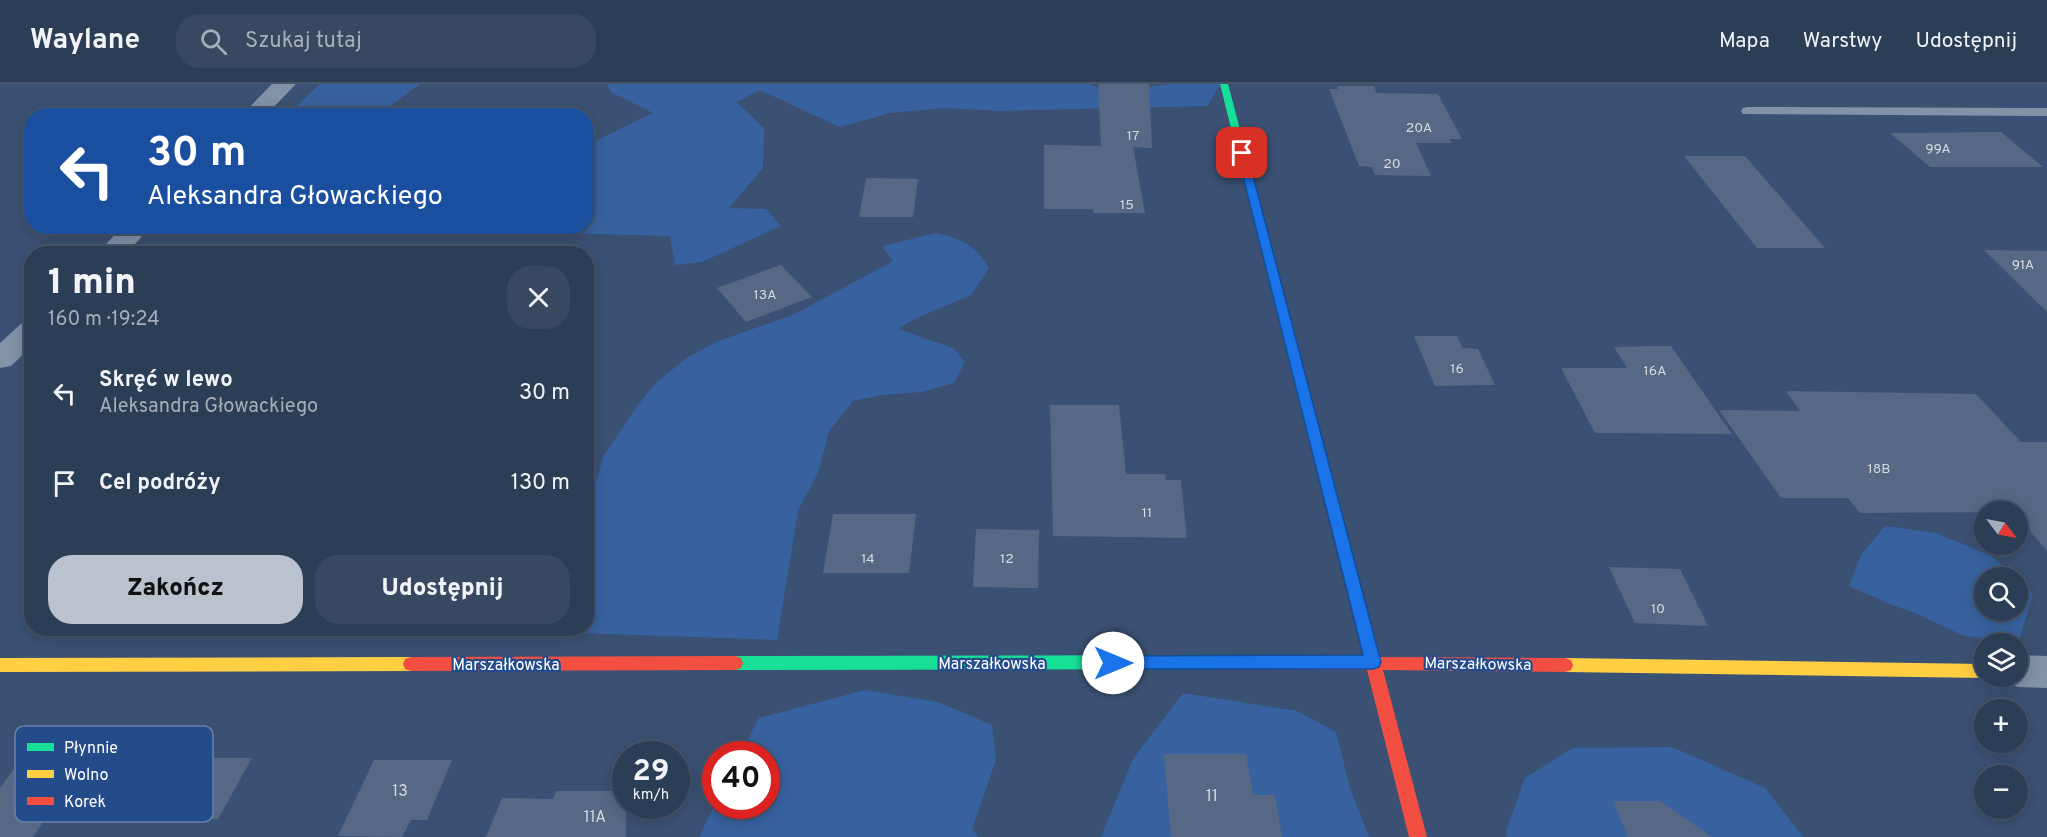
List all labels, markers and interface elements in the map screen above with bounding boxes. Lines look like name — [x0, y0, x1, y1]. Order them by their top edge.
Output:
search box — [176, 14, 596, 68]
text: Waylane — [30, 23, 140, 59]
icon: search — [197, 25, 230, 58]
text: Szukaj tutaj — [245, 28, 362, 55]
text: Mapa — [1719, 28, 1770, 55]
text: Warstwy — [1803, 28, 1882, 55]
text: Udostępnij — [1915, 28, 2017, 55]
house number: 20A — [1406, 120, 1432, 137]
pin — [1216, 127, 1267, 178]
text: 30 m — [147, 128, 246, 181]
house number: 17 — [1127, 128, 1139, 145]
icon: left — [48, 132, 126, 210]
icon: arrive — [1225, 136, 1258, 169]
house number: 99A — [1925, 141, 1951, 158]
house number: 20 — [1383, 156, 1401, 173]
text: Aleksandra Głowackiego — [147, 180, 443, 214]
house number: 15 — [1120, 197, 1134, 214]
house number: 91A — [2012, 257, 2034, 274]
text: 1 min — [48, 261, 136, 307]
button: close — [507, 266, 570, 329]
house number: 13A — [753, 287, 777, 304]
text: 160 m · 19:24 — [48, 307, 160, 333]
house number: 16 — [1450, 361, 1464, 378]
house number: 16A — [1644, 363, 1666, 380]
text: Skręć w lewo — [99, 367, 233, 394]
icon: left — [48, 377, 81, 410]
text: 30 m — [519, 380, 570, 407]
text: Aleksandra Głowackiego — [99, 394, 318, 420]
house number: 18B — [1868, 461, 1890, 478]
icon: arrive — [48, 467, 81, 500]
text: Cel podróży — [99, 470, 221, 497]
text: 130 m — [511, 470, 570, 497]
north arrow — [1974, 501, 2028, 555]
map controls — [1974, 501, 2028, 819]
house number: 11 — [1142, 505, 1152, 522]
house number: 14 — [861, 551, 875, 568]
house number: 12 — [1000, 551, 1014, 568]
button: Zakończ — [48, 555, 303, 624]
button: Udostępnij — [315, 555, 570, 624]
button: search — [1974, 567, 2028, 621]
house number: 10 — [1651, 601, 1665, 618]
position arrow — [1081, 631, 1145, 695]
button: layers — [1974, 633, 2028, 687]
street label: Marszałkowska — [1424, 654, 1532, 676]
street label: Marszałkowska — [938, 655, 1046, 675]
street label: Marszałkowska — [452, 656, 560, 676]
button: + — [1974, 699, 2028, 753]
legend — [15, 726, 213, 822]
text: Płynnie — [64, 739, 118, 759]
speed limit sign: 40 — [702, 741, 780, 819]
text: 29 — [633, 754, 669, 791]
button: − — [1974, 765, 2028, 819]
text: Wolno — [64, 766, 108, 786]
house number: 13 — [392, 782, 408, 802]
text: km/h — [633, 786, 669, 805]
house number: 11 — [1206, 787, 1218, 807]
text: Korek — [64, 793, 106, 813]
house number: 11A — [584, 808, 606, 828]

